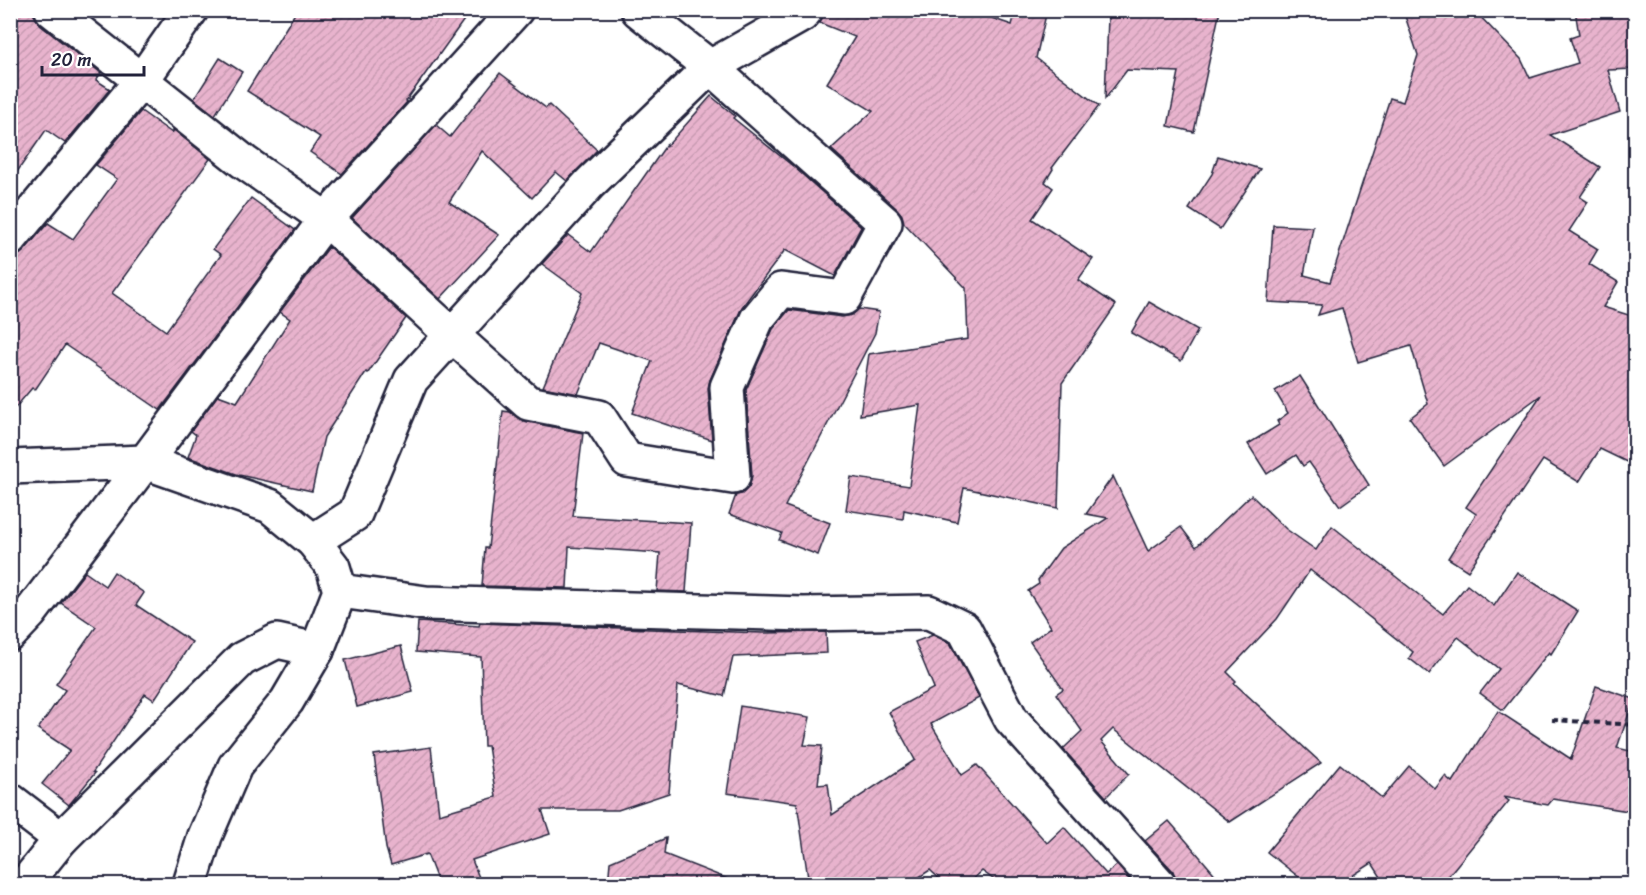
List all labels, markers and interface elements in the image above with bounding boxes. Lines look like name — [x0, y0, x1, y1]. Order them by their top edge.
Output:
scale bar — [42, 39, 144, 77]
text: 20 m — [51, 44, 91, 76]

